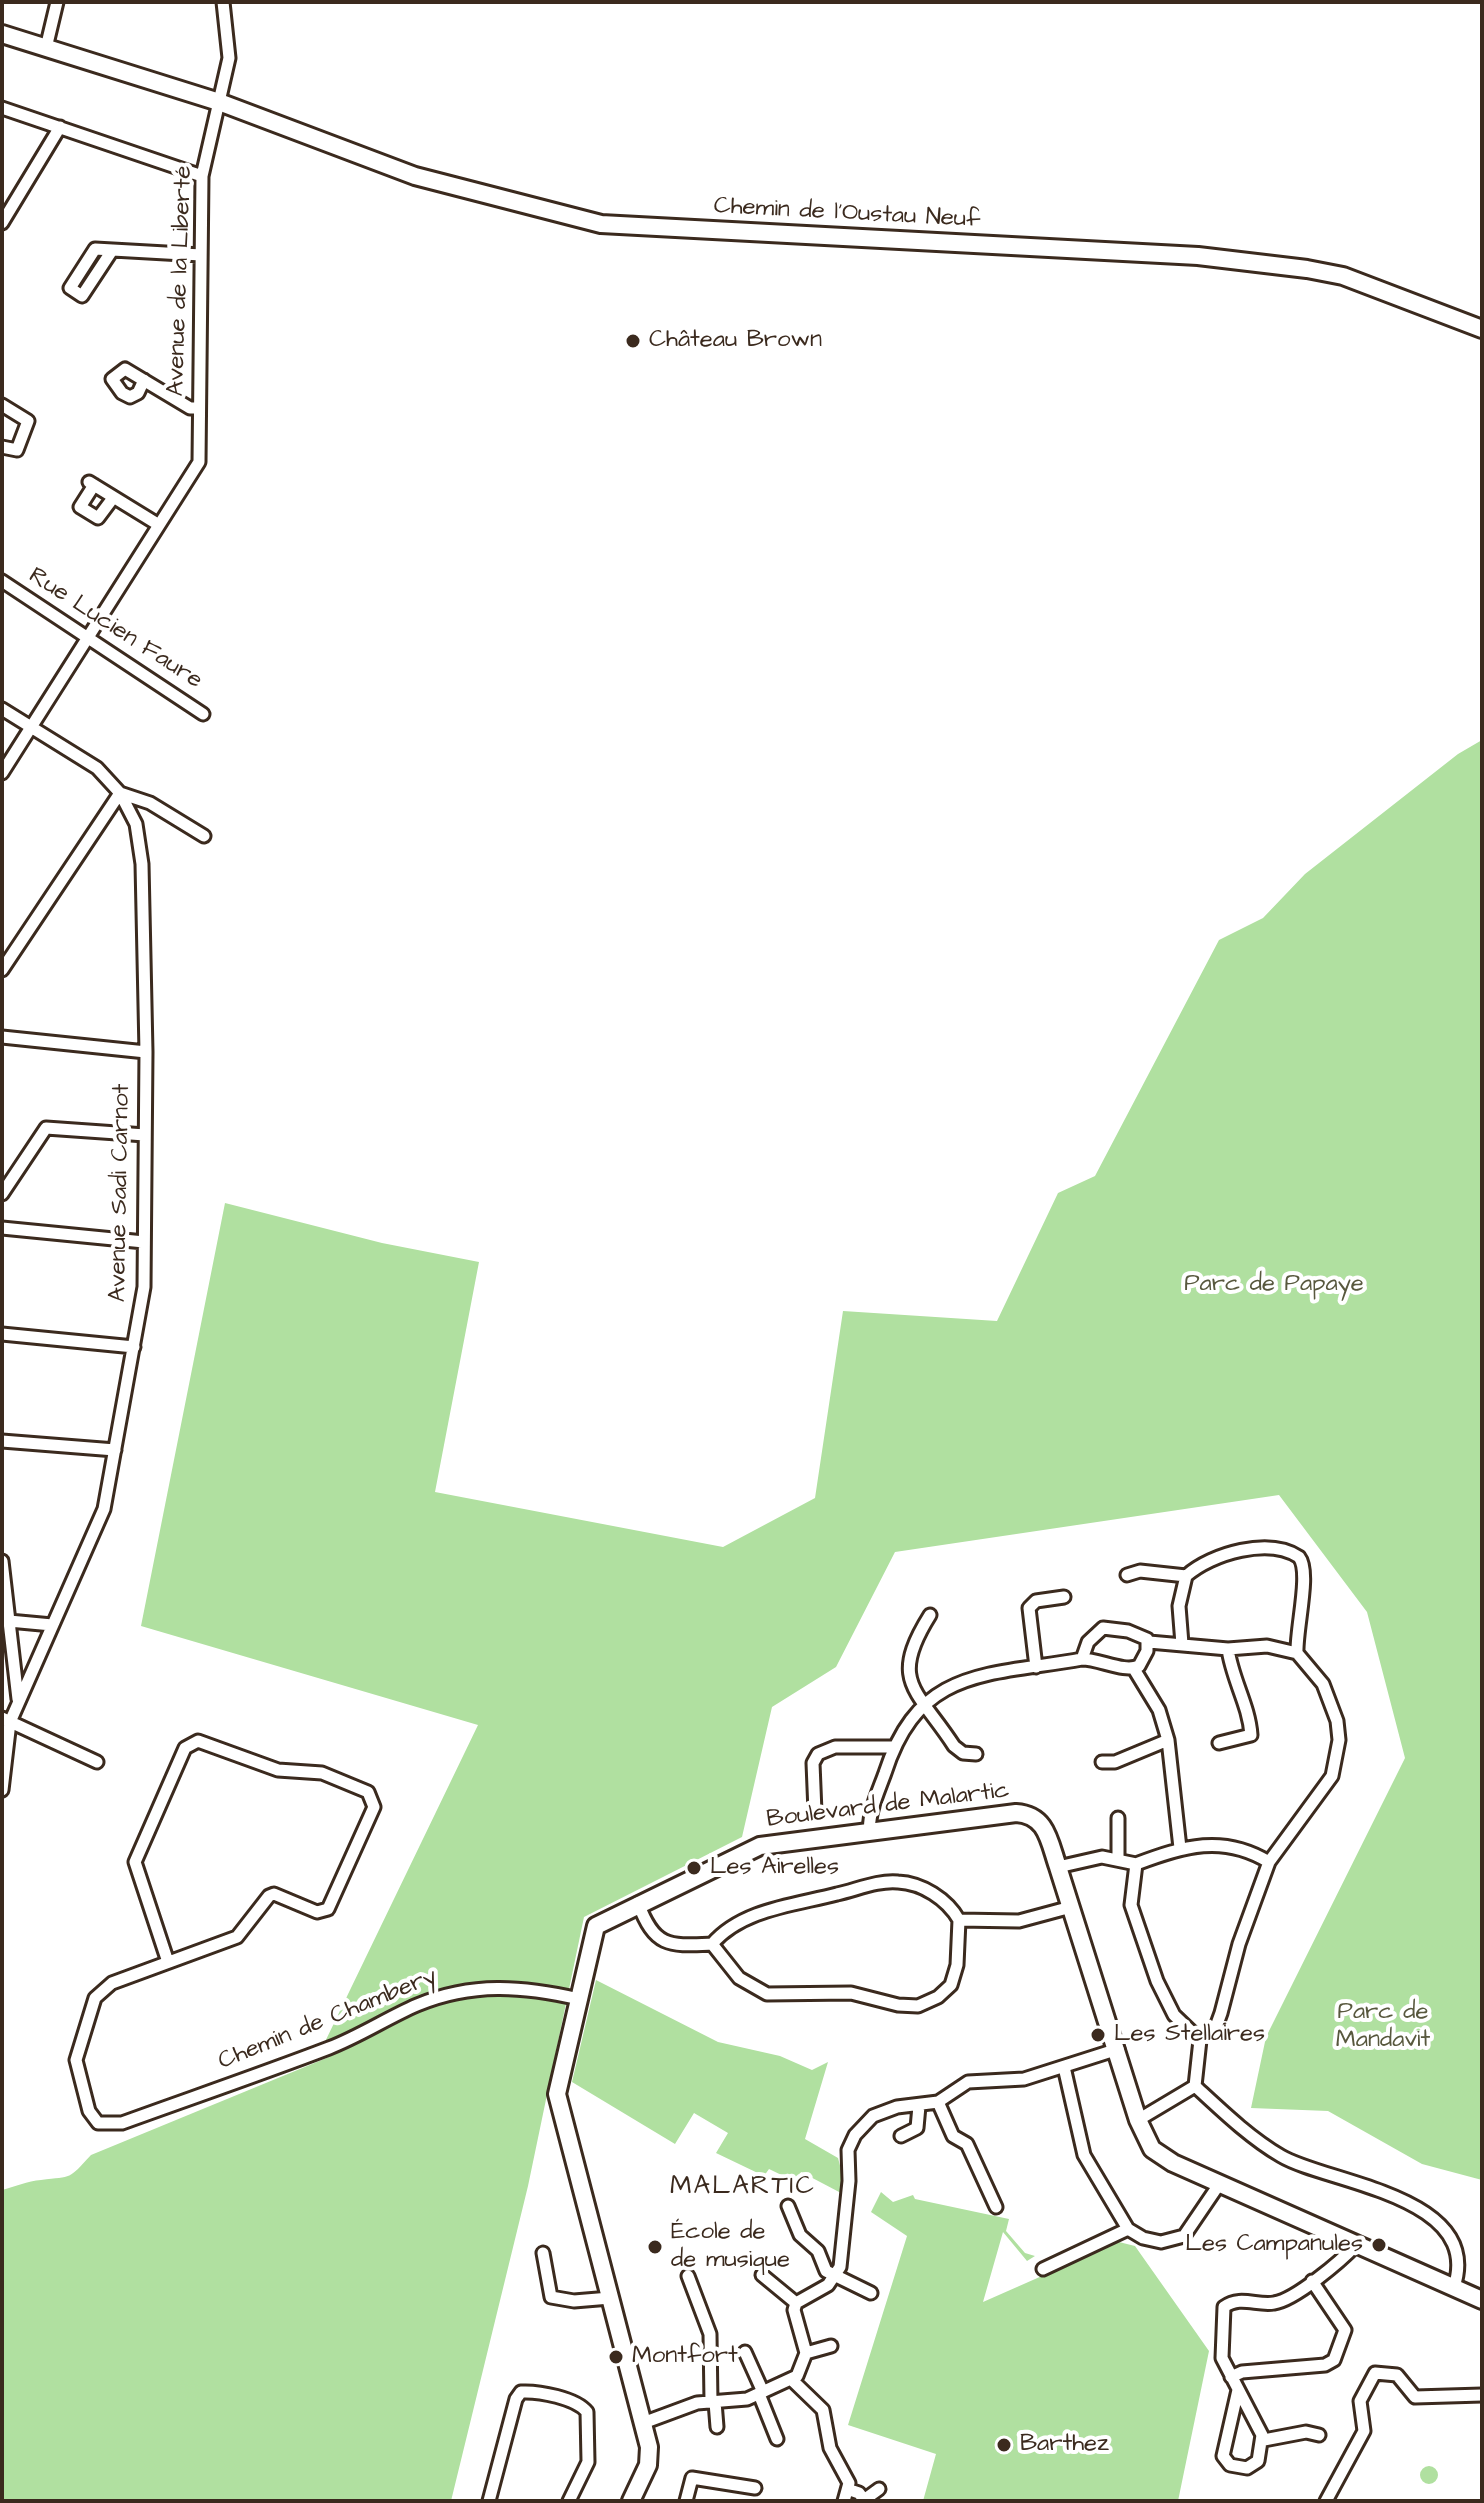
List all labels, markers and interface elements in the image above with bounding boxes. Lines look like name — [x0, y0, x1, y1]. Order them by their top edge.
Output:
street label: Avenue de la Liberté — [163, 165, 199, 397]
street label: Chemin de l'Oustau Neuf — [713, 193, 981, 235]
place label: Château Brown — [649, 327, 822, 355]
marker: Château Brown — [624, 332, 642, 350]
street label: Rue Lucien Faure — [23, 562, 207, 696]
street label: Avenue Sadi Carnot — [105, 1084, 137, 1302]
park label: Parc de Papaye — [1184, 1271, 1364, 1299]
street label: Boulevard de Malartic — [765, 1777, 1011, 1835]
place label: Les Airelles — [710, 1854, 839, 1882]
marker: Les Airelles — [685, 1859, 703, 1877]
street label: Chemin de Chambery — [214, 1963, 442, 2077]
park label: Parc de Mandavit — [1336, 1999, 1430, 2055]
place label: Les Stellaires — [1114, 2021, 1265, 2049]
marker: Les Stellaires — [1089, 2026, 1107, 2044]
district label: MALARTIC — [670, 2172, 816, 2204]
place label: École de de musique — [671, 2219, 790, 2275]
place label: Les Campanules — [1185, 2231, 1363, 2259]
marker: Les Campanules — [1370, 2236, 1388, 2254]
marker: École de de musique — [646, 2238, 664, 2256]
place label: Montfort — [632, 2343, 738, 2371]
marker: Montfort — [607, 2348, 625, 2366]
place label: Barthez — [1020, 2431, 1109, 2459]
marker: Barthez — [995, 2436, 1013, 2454]

